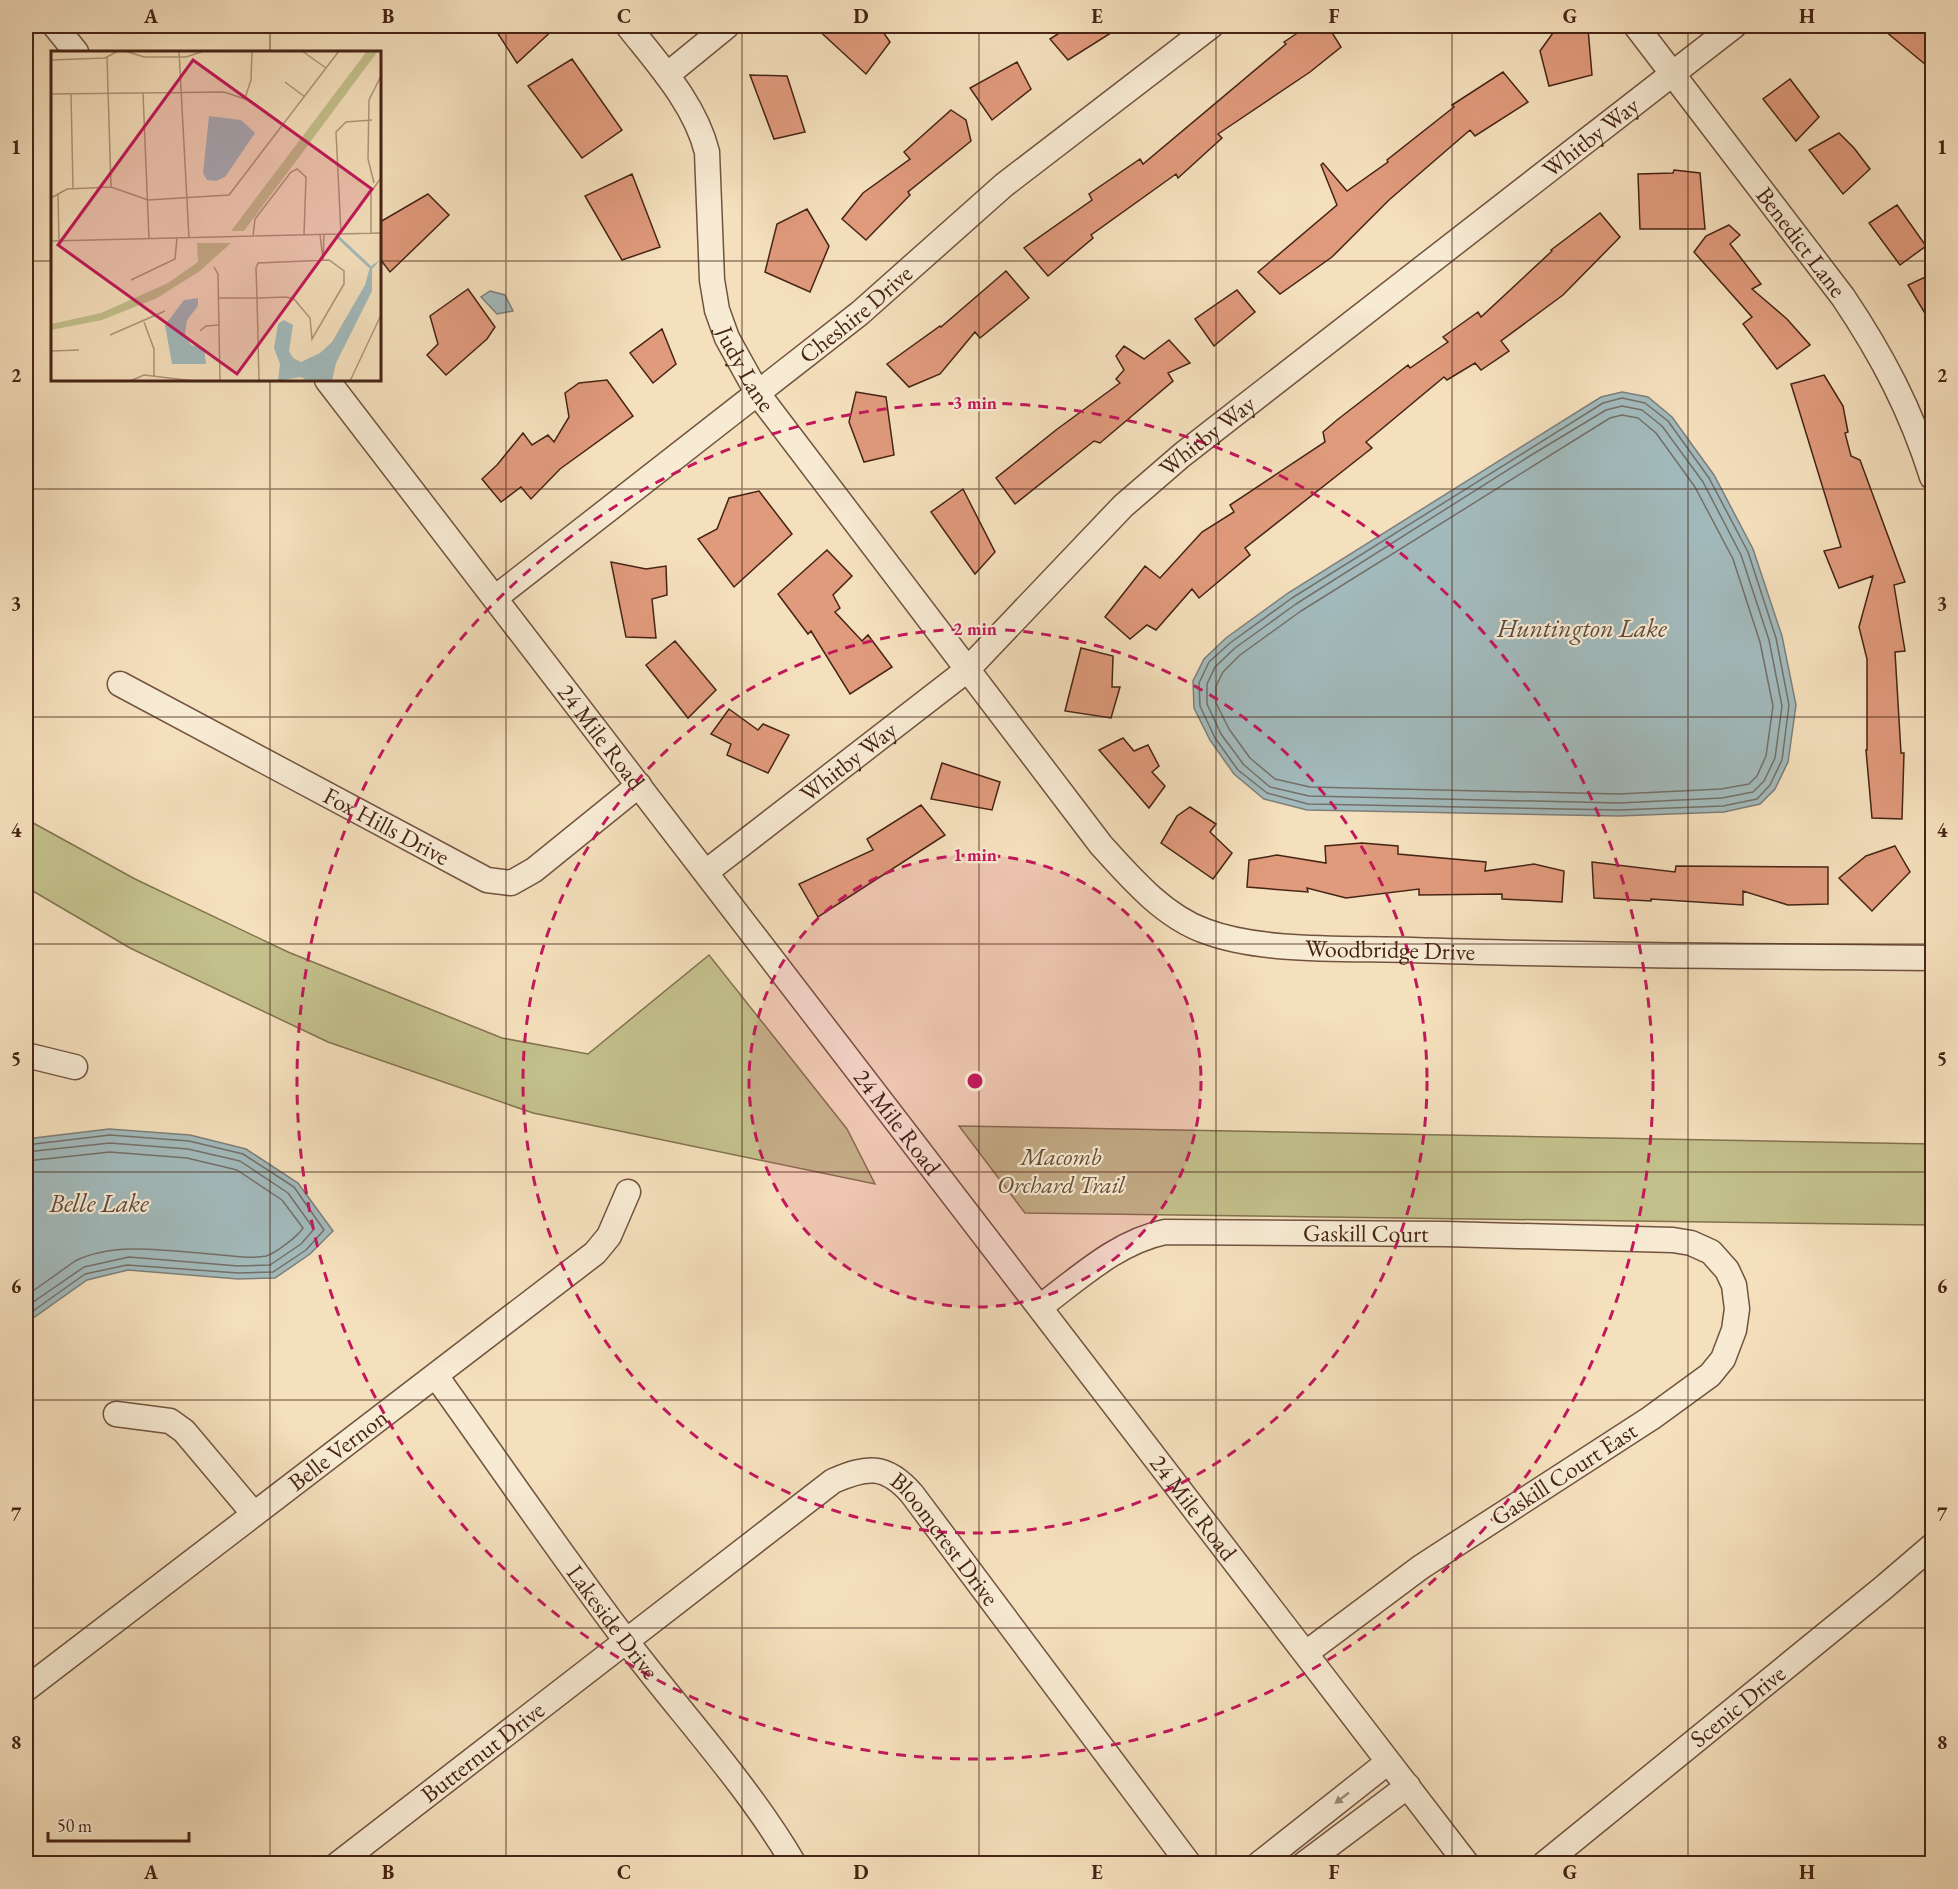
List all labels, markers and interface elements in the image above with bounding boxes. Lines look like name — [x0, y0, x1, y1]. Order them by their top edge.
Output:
text: A — [143, 3, 159, 29]
text: B — [382, 3, 394, 29]
text: C — [617, 3, 631, 29]
text: D — [853, 3, 869, 29]
text: E — [1091, 3, 1103, 29]
text: F — [1329, 3, 1340, 29]
text: G — [1563, 3, 1577, 29]
text: H — [1799, 3, 1815, 29]
inset map — [51, 51, 381, 381]
street label: Whitby Way — [1536, 89, 1645, 184]
text: 1 — [11, 134, 21, 160]
text: 1 — [1937, 134, 1947, 160]
street label: Benedict Lane — [1749, 180, 1854, 303]
street label: Cheshire Drive — [792, 258, 919, 370]
street label: Judy Lane — [708, 320, 782, 418]
text: 2 — [11, 362, 22, 388]
text: 2 — [1937, 362, 1948, 388]
street label: Whitby Way — [1152, 388, 1262, 483]
text: 3 min — [953, 391, 997, 414]
text: 3 — [11, 590, 21, 616]
text: 3 — [1937, 590, 1947, 616]
water label: Huntington Lake — [1496, 611, 1668, 645]
text: 2 min — [953, 617, 997, 640]
street label: 24 Mile Road — [551, 677, 653, 796]
street label: Whitby Way — [793, 714, 903, 809]
street label: Fox Hills Drive — [318, 780, 455, 872]
text: 4 — [11, 817, 22, 843]
text: 4 — [1937, 817, 1948, 843]
text: 1 min — [953, 843, 997, 866]
street label: Woodbridge Drive — [1305, 932, 1475, 967]
text: 5 — [11, 1045, 21, 1071]
text: 5 — [1937, 1045, 1947, 1071]
street label: 24 Mile Road — [847, 1063, 949, 1182]
centre of rings — [965, 1071, 985, 1091]
park label: Macomb Orchard Trail — [997, 1141, 1126, 1200]
water label: Belle Lake — [48, 1186, 150, 1220]
street label: Gaskill Court — [1303, 1217, 1429, 1249]
text: 6 — [11, 1273, 22, 1299]
text: 6 — [1937, 1273, 1948, 1299]
street label: Belle Vernon — [282, 1401, 394, 1498]
street label: Gaskill Court East — [1485, 1415, 1643, 1532]
street label: 24 Mile Road — [1143, 1448, 1245, 1567]
street label: Bloomcrest Drive — [884, 1465, 1006, 1612]
text: 7 — [11, 1501, 22, 1527]
text: 7 — [1937, 1501, 1948, 1527]
street label: Lakeside Drive — [560, 1558, 666, 1685]
street label: Scenic Drive — [1683, 1658, 1792, 1754]
street label: Butternut Drive — [414, 1694, 551, 1809]
text: 8 — [11, 1729, 21, 1755]
text: 8 — [1937, 1729, 1947, 1755]
one-way arrow — [1335, 1791, 1350, 1803]
scale bar — [48, 1805, 189, 1843]
text: 50 m — [57, 1814, 92, 1837]
text: A — [143, 1859, 159, 1885]
text: B — [382, 1859, 394, 1885]
text: C — [617, 1859, 631, 1885]
text: D — [853, 1859, 869, 1885]
text: E — [1091, 1859, 1103, 1885]
text: F — [1329, 1859, 1340, 1885]
text: G — [1563, 1859, 1577, 1885]
text: H — [1799, 1859, 1815, 1885]

